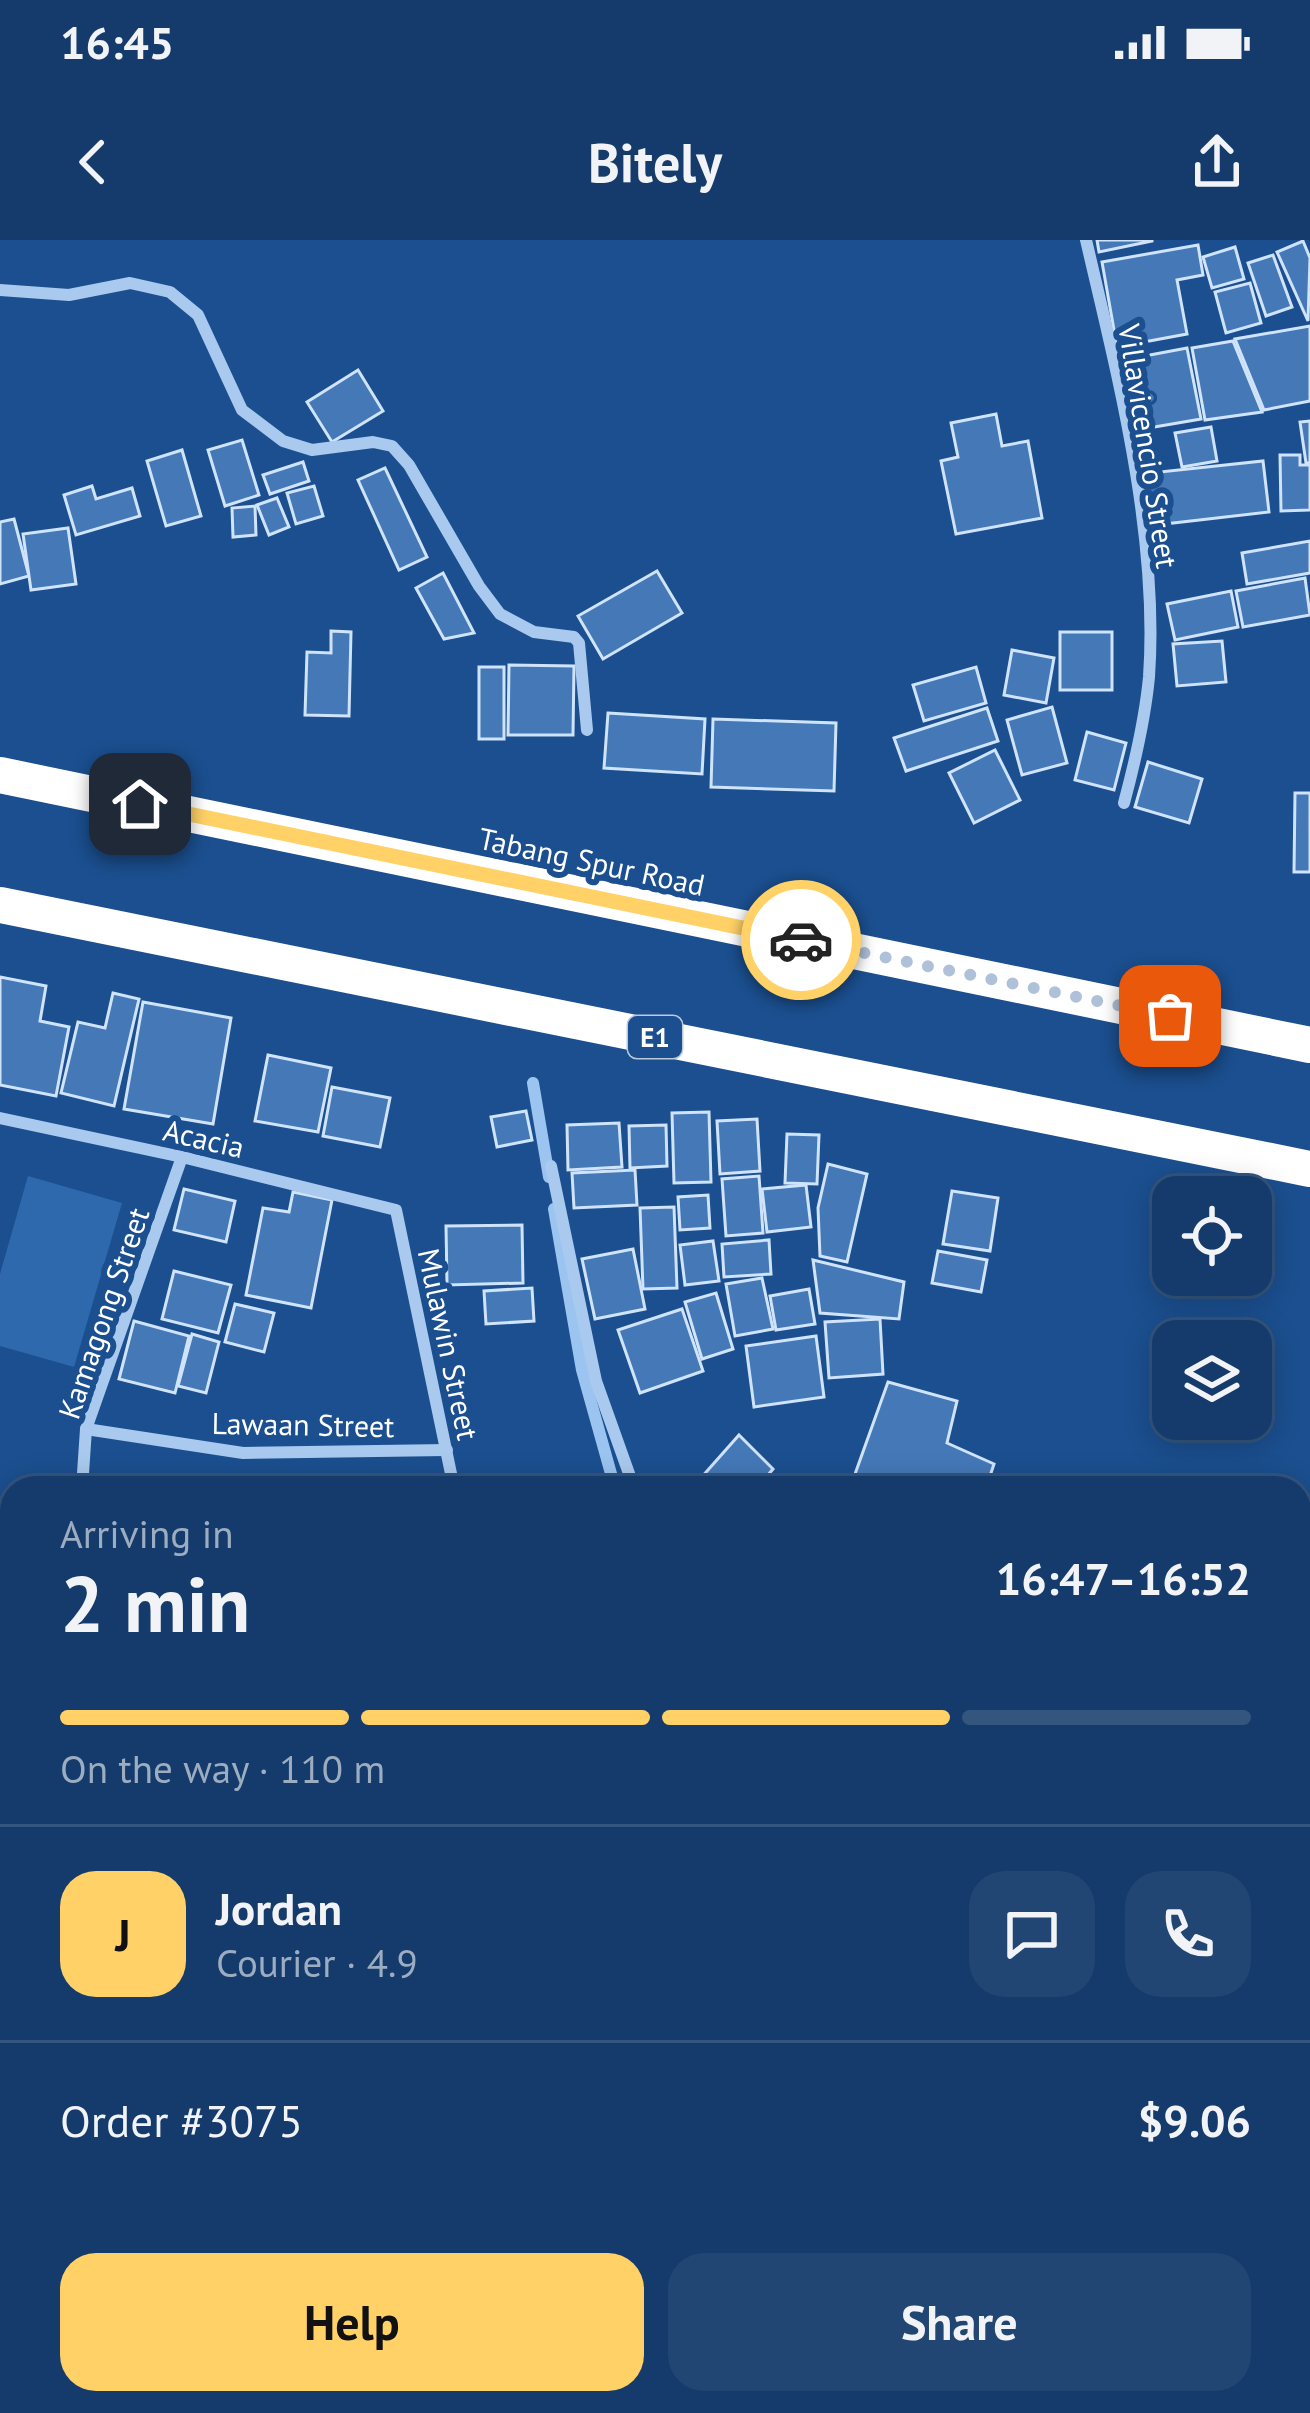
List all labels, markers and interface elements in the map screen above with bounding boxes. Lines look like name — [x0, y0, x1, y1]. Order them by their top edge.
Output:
text: 16:45 — [60, 13, 174, 71]
text: Bitely — [588, 127, 722, 197]
icon: back — [60, 129, 126, 195]
icon: share — [1184, 129, 1250, 195]
street label: Villavicencio Street — [1110, 320, 1188, 571]
pin — [89, 753, 191, 855]
icon: home — [107, 771, 173, 837]
street label: Tabang Spur Road — [475, 818, 709, 904]
courier — [741, 880, 861, 1000]
icon: car — [768, 907, 834, 973]
pin — [1119, 965, 1221, 1067]
icon: bag — [1137, 983, 1203, 1049]
road number: E1 — [628, 1016, 682, 1058]
street label: Acacia — [160, 1110, 248, 1166]
map controls — [1152, 1176, 1272, 1440]
button: locate — [1152, 1176, 1272, 1296]
street label: Kamagong Street — [49, 1202, 157, 1424]
street label: Mulawin Street — [410, 1245, 488, 1443]
button: layers — [1152, 1320, 1272, 1440]
street label: Lawaan Street — [211, 1403, 395, 1445]
text: Arriving in — [60, 1508, 234, 1559]
text: 16:47–16:52 — [996, 1549, 1251, 1607]
text: 2 min — [60, 1553, 250, 1654]
text: On the way · 110 m — [60, 1743, 385, 1794]
button: chat — [969, 1871, 1095, 1997]
button: phone — [1125, 1871, 1251, 1997]
text: Jordan — [216, 1879, 342, 1937]
text: J — [115, 1905, 131, 1963]
text: Courier · 4.9 — [216, 1937, 418, 1988]
text: Order #3075 — [60, 2091, 303, 2149]
text: $9.06 — [1138, 2091, 1251, 2149]
button: Help — [60, 2253, 644, 2391]
button: Share — [668, 2253, 1251, 2391]

